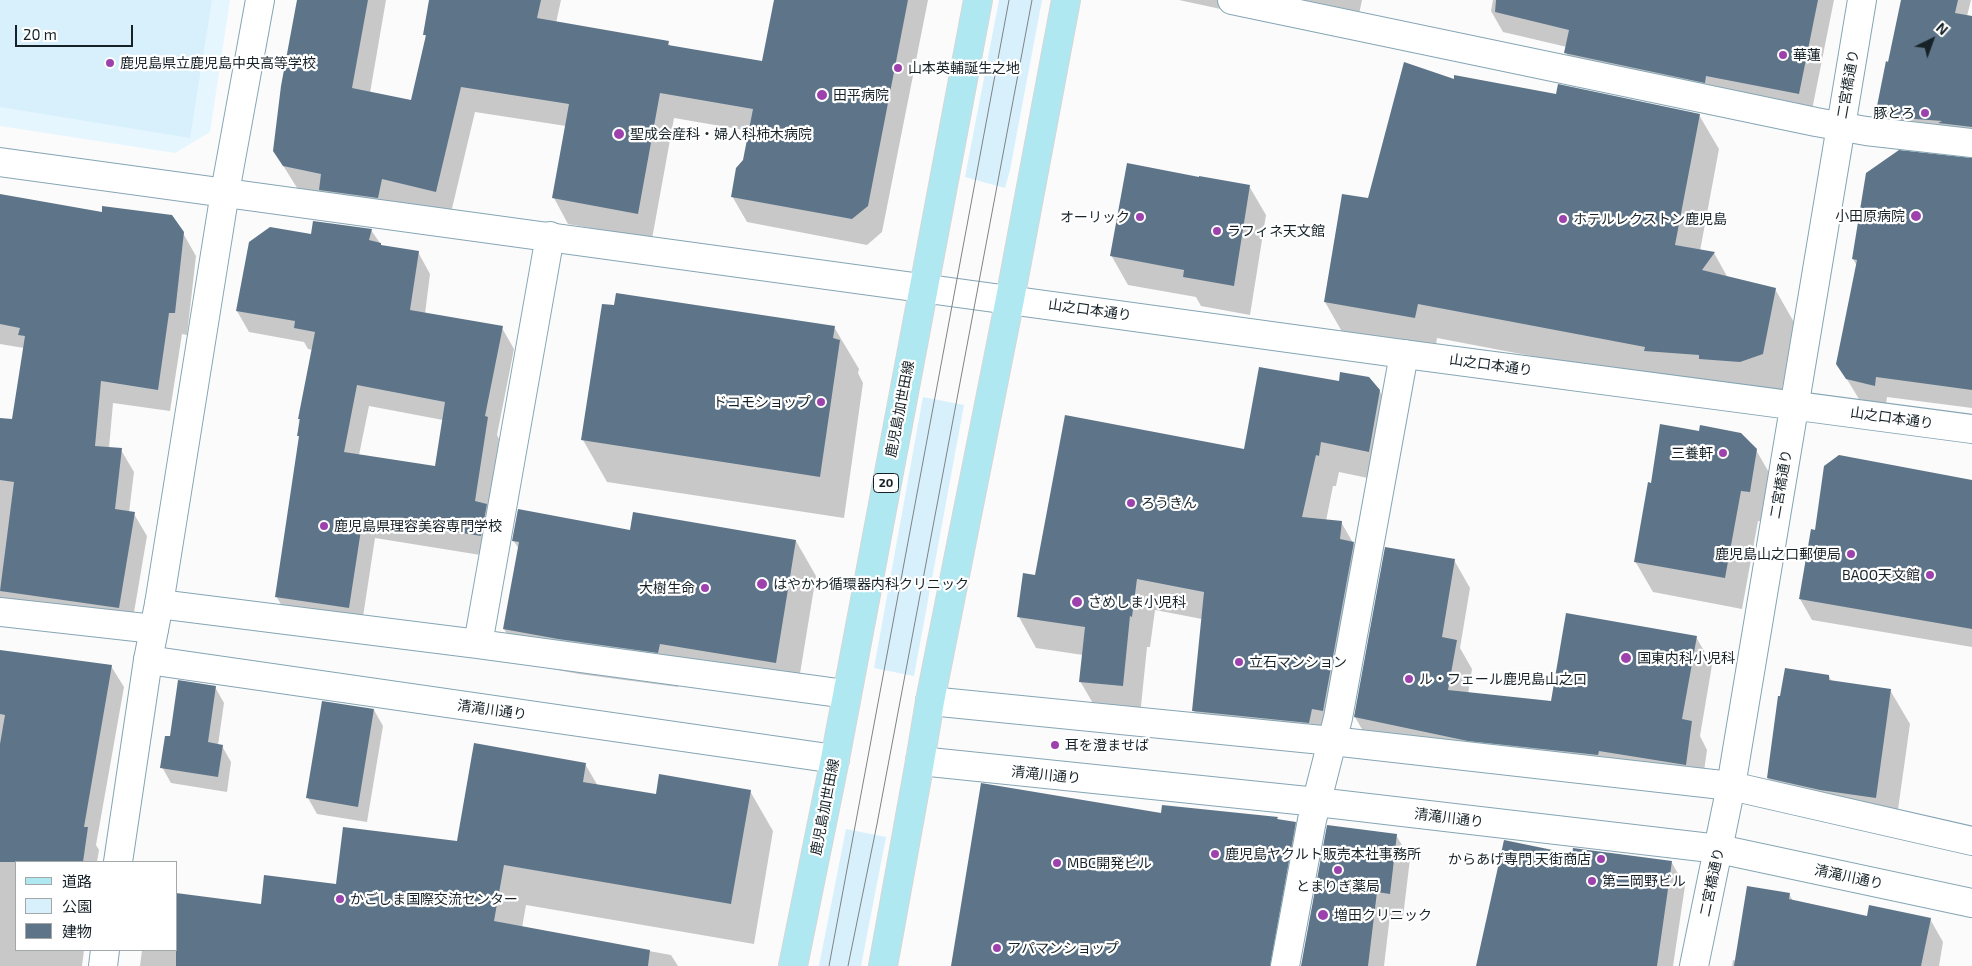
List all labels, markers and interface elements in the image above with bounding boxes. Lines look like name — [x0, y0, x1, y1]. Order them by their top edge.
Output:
scale bar — [18, 15, 135, 47]
north arrow — [1907, 15, 1957, 65]
text: N — [1933, 19, 1952, 38]
text: 20 m — [23, 25, 57, 43]
place label: 華蓮 — [1793, 47, 1821, 63]
street label: 二宮橋通り — [1834, 48, 1862, 120]
marker: 華蓮 — [1777, 49, 1789, 61]
place label: 鹿児島県立鹿児島中央高等学校 — [120, 55, 316, 71]
marker: 鹿児島県立鹿児島中央高等学校 — [104, 57, 116, 69]
place label: 山本英輔誕生之地 — [908, 60, 1020, 76]
marker: 山本英輔誕生之地 — [892, 62, 904, 74]
place label: 田平病院 — [833, 87, 889, 103]
marker: 田平病院 — [815, 88, 829, 102]
place label: 豚とろ — [1873, 105, 1915, 121]
marker: 豚とろ — [1919, 107, 1931, 119]
place label: 聖成会産科・婦人科柿木病院 — [630, 126, 812, 142]
marker: 聖成会産科・婦人科柿木病院 — [612, 127, 626, 141]
place label: 小田原病院 — [1835, 208, 1905, 224]
place label: オーリック — [1060, 209, 1130, 225]
marker: 小田原病院 — [1909, 209, 1923, 223]
marker: オーリック — [1134, 211, 1146, 223]
place label: ホテルレクストン鹿児島 — [1573, 211, 1727, 227]
marker: ホテルレクストン鹿児島 — [1557, 213, 1569, 225]
place label: ラフィネ天文館 — [1227, 223, 1325, 239]
marker: ラフィネ天文館 — [1211, 225, 1223, 237]
street label: 山之口本通り — [1047, 296, 1133, 324]
street label: 山之口本通り — [1448, 351, 1534, 379]
street label: 鹿児島加世田線 — [882, 359, 918, 459]
place label: ドコモショップ — [713, 394, 811, 410]
marker: ドコモショップ — [815, 396, 827, 408]
street label: 山之口本通り — [1849, 404, 1935, 432]
place label: 三養軒 — [1671, 445, 1713, 461]
marker: 三養軒 — [1717, 447, 1729, 459]
street label: 二宮橋通り — [1767, 448, 1795, 520]
road number: 20 — [874, 473, 898, 492]
place label: ろうきん — [1141, 495, 1197, 511]
marker: ろうきん — [1125, 497, 1137, 509]
place label: 鹿児島県理容美容専門学校 — [334, 518, 502, 534]
marker: 鹿児島県理容美容専門学校 — [318, 520, 330, 532]
place label: 鹿児島山之口郵便局 — [1715, 546, 1841, 562]
marker: 鹿児島山之口郵便局 — [1845, 548, 1857, 560]
place label: BAOO天文館 — [1842, 567, 1920, 583]
marker: BAOO天文館 — [1924, 569, 1936, 581]
place label: はやかわ循環器内科クリニック — [773, 576, 969, 592]
marker: はやかわ循環器内科クリニック — [755, 577, 769, 591]
place label: 大樹生命 — [639, 580, 695, 596]
marker: 大樹生命 — [699, 582, 711, 594]
place label: さめしま小児科 — [1088, 594, 1186, 610]
marker: さめしま小児科 — [1070, 595, 1084, 609]
place label: 国東内科小児科 — [1637, 650, 1735, 666]
marker: 国東内科小児科 — [1619, 651, 1633, 665]
place label: 立石マンション — [1249, 654, 1347, 670]
marker: 立石マンション — [1233, 656, 1245, 668]
place label: ル・フェール鹿児島山之口 — [1419, 671, 1587, 687]
marker: ル・フェール鹿児島山之口 — [1403, 673, 1415, 685]
street label: 清滝川通り — [456, 697, 528, 723]
place label: 耳を澄ませば — [1065, 737, 1149, 753]
marker: 耳を澄ませば — [1049, 739, 1061, 751]
street label: 鹿児島加世田線 — [807, 757, 843, 857]
street label: 清滝川通り — [1010, 763, 1082, 787]
street label: 清滝川通り — [1413, 805, 1485, 831]
place label: 鹿児島ヤクルト販売本社事務所 — [1225, 846, 1421, 862]
street label: 二宮橋通り — [1697, 846, 1727, 918]
marker: 鹿児島ヤクルト販売本社事務所 — [1209, 848, 1221, 860]
place label: からあげ専門 天街商店 — [1448, 851, 1591, 867]
marker: からあげ専門 天街商店 — [1595, 853, 1607, 865]
place label: MBC開発ビル — [1067, 855, 1152, 871]
marker: MBC開発ビル — [1051, 857, 1063, 869]
legend — [15, 861, 178, 951]
street label: 清滝川通り — [1813, 862, 1885, 892]
marker: とまりぎ薬局 — [1332, 864, 1344, 876]
text: 道路 — [62, 872, 92, 890]
place label: 第二岡野ビル — [1602, 873, 1686, 889]
marker: 第二岡野ビル — [1586, 875, 1598, 887]
place label: とまりぎ薬局 — [1296, 878, 1380, 894]
place label: かごしま国際交流センター — [350, 891, 518, 907]
marker: かごしま国際交流センター — [334, 893, 346, 905]
text: 公園 — [62, 897, 92, 915]
place label: 増田クリニック — [1334, 907, 1432, 923]
marker: 増田クリニック — [1316, 908, 1330, 922]
text: 建物 — [62, 922, 92, 940]
place label: アパマンショップ — [1007, 940, 1119, 956]
marker: アパマンショップ — [991, 942, 1003, 954]

